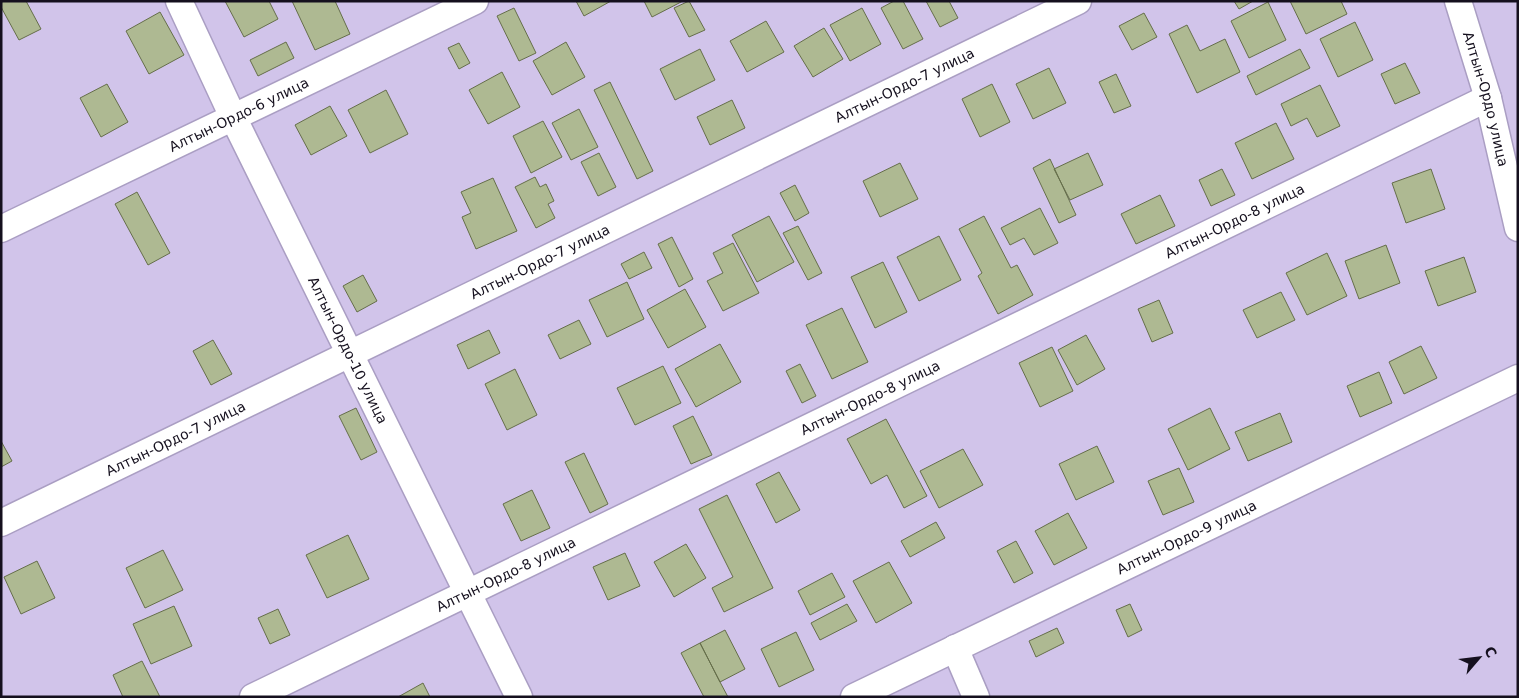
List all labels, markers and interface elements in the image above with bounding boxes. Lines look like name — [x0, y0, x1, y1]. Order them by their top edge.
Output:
street label: Алтын-Ордо улица — [1460, 30, 1512, 168]
street label: Алтын-Ордо-7 улица — [832, 45, 977, 126]
street label: Алтын-Ордо-6 улица — [166, 74, 311, 155]
street label: Алтын-Ордо-8 улица — [1162, 180, 1307, 261]
street label: Алтын-Ордо-7 улица — [468, 221, 612, 302]
street label: Алтын-Ордо-10 улица — [305, 274, 391, 426]
street label: Алтын-Ордо-8 улица — [798, 357, 943, 438]
street label: Алтын-Ордо-7 улица — [103, 398, 248, 479]
street label: Алтын-Ордо-9 улица — [1114, 497, 1259, 578]
street label: Алтын-Ордо-8 улица — [433, 534, 578, 615]
north arrow — [1454, 633, 1504, 683]
text: С — [1481, 644, 1500, 660]

